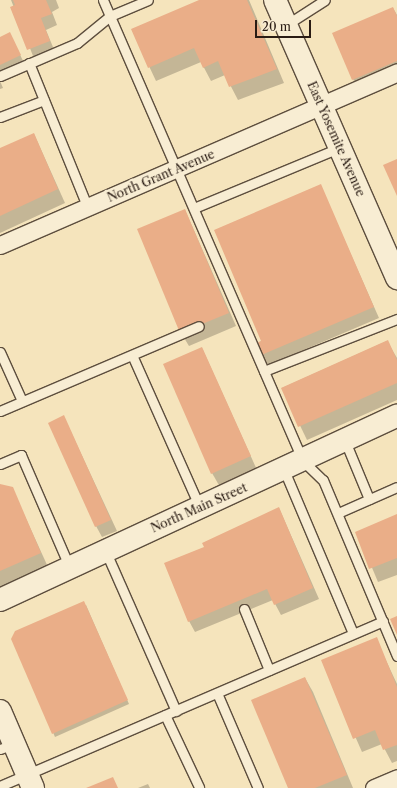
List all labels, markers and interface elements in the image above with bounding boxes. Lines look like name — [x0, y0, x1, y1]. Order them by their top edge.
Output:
scale bar — [257, 12, 313, 38]
text: 20 m — [262, 19, 291, 34]
street label: East Yosemite Avenue — [304, 79, 368, 199]
street label: North Grant Avenue — [105, 147, 217, 205]
street label: North Main Street — [149, 480, 249, 536]

